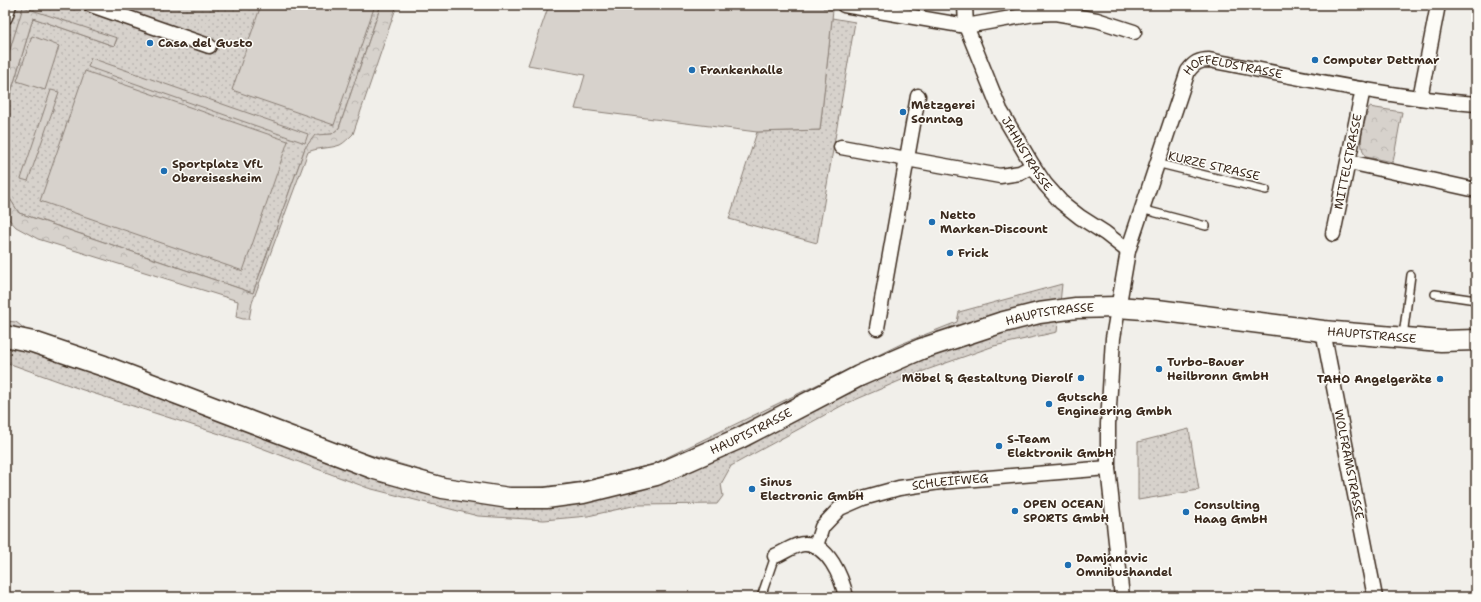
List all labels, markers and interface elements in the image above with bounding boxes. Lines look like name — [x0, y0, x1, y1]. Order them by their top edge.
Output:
place label: Casa del Gusto — [158, 35, 253, 51]
marker: Casa del Gusto — [145, 38, 155, 48]
street label: HOFFELDSTRASSE — [1180, 52, 1284, 82]
place label: Computer Dettmar — [1323, 52, 1440, 68]
marker: Computer Dettmar — [1310, 55, 1320, 65]
place label: Frankenhalle — [700, 62, 783, 78]
marker: Frankenhalle — [687, 65, 697, 75]
place label: Metzgerei Sonntag — [911, 97, 976, 127]
marker: Metzgerei Sonntag — [898, 107, 908, 117]
street label: MITTELSTRASSE — [1330, 112, 1366, 211]
street label: JAHNSTRASSE — [998, 114, 1056, 195]
street label: KURZE STRASSE — [1167, 148, 1261, 184]
place label: Sportplatz VfL Obereisesheim — [172, 156, 263, 186]
marker: Sportplatz VfL Obereisesheim — [159, 166, 169, 176]
place label: Netto Marken-Discount — [940, 207, 1048, 237]
marker: Netto Marken-Discount — [927, 217, 937, 227]
place label: Frick — [958, 245, 989, 261]
marker: Frick — [945, 248, 955, 258]
street label: HAUPTSTRASSE — [1004, 300, 1094, 329]
street label: HAUPTSTRASSE — [1326, 323, 1417, 347]
place label: Turbo-Bauer Heilbronn GmbH — [1167, 354, 1269, 384]
marker: Turbo-Bauer Heilbronn GmbH — [1154, 364, 1164, 374]
place label: Möbel & Gestaltung Dierolf — [902, 370, 1073, 386]
place label: TAHO Angelgeräte — [1317, 371, 1432, 387]
marker: Möbel & Gestaltung Dierolf — [1076, 373, 1086, 383]
marker: TAHO Angelgeräte — [1435, 374, 1445, 384]
place label: Gutsche Engineering Gmbh — [1057, 389, 1172, 419]
marker: Gutsche Engineering Gmbh — [1044, 399, 1054, 409]
street label: HAUPTSTRASSE — [708, 404, 795, 458]
street label: WOLFRAMSTRASSE — [1331, 408, 1368, 521]
place label: S-Team Elektronik GmbH — [1007, 431, 1114, 461]
marker: S-Team Elektronik GmbH — [994, 441, 1004, 451]
street label: SCHLEIFWEG — [911, 470, 989, 494]
place label: Sinus Electronic GmbH — [760, 474, 864, 504]
marker: Sinus Electronic GmbH — [747, 484, 757, 494]
place label: OPEN OCEAN SPORTS GmbH — [1023, 496, 1110, 526]
place label: Consulting Haag GmbH — [1194, 497, 1268, 527]
marker: OPEN OCEAN SPORTS GmbH — [1010, 506, 1020, 516]
marker: Consulting Haag GmbH — [1181, 507, 1191, 517]
place label: Damjanovic Omnibushandel — [1076, 550, 1172, 580]
marker: Damjanovic Omnibushandel — [1063, 560, 1073, 570]

